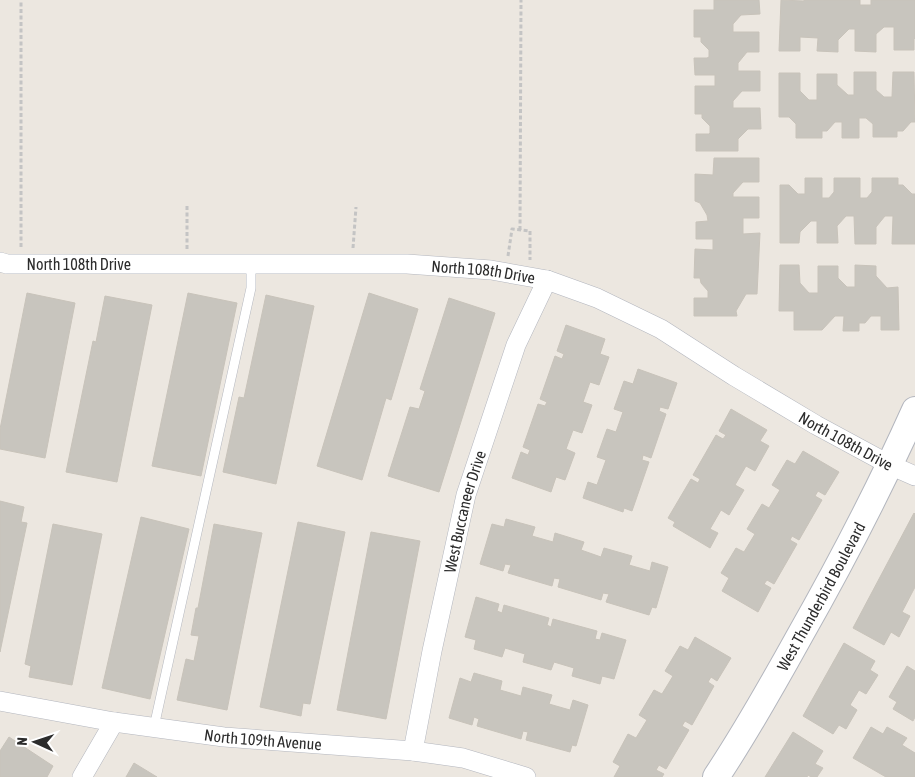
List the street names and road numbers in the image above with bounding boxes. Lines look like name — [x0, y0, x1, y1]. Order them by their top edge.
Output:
street label: North 108th Drive — [27, 255, 131, 273]
street label: North 108th Drive — [431, 257, 537, 287]
street label: North 108th Drive — [796, 408, 896, 474]
street label: West Buccaneer Drive — [440, 448, 489, 574]
street label: West Thunderbird Boulevard — [773, 519, 869, 674]
street label: North 109th Avenue — [203, 725, 322, 753]

